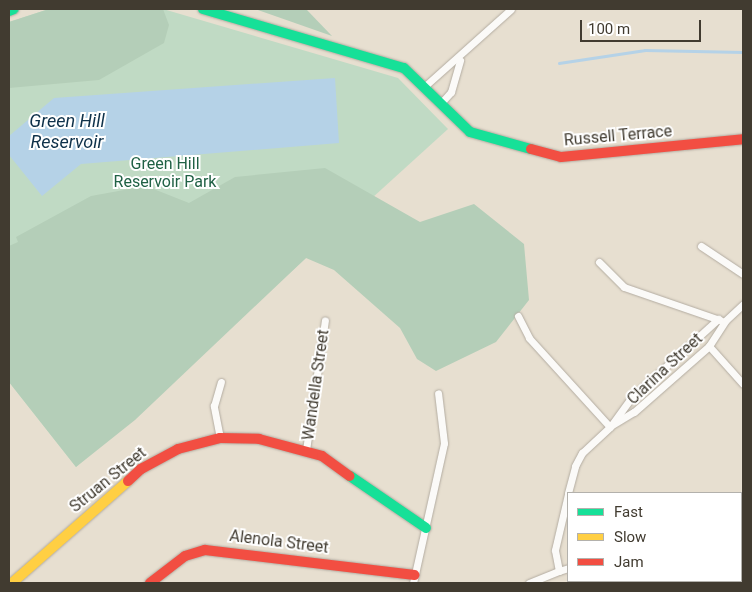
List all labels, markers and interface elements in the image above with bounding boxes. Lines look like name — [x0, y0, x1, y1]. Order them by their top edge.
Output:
scale bar — [582, 10, 703, 42]
text: 100 m — [588, 20, 630, 38]
water label: Green Hill Reservoir — [29, 111, 105, 154]
street label: Russell Terrace — [563, 122, 673, 150]
park label: Green Hill Reservoir Park — [114, 154, 216, 192]
street label: Wandella Street — [299, 328, 333, 442]
street label: Clarina Street — [623, 329, 707, 409]
street label: Struan Street — [66, 443, 150, 517]
legend — [567, 492, 742, 582]
text: Fast — [614, 503, 643, 521]
street label: Alenola Street — [228, 526, 330, 558]
text: Slow — [614, 528, 646, 546]
text: Jam — [614, 553, 644, 571]

